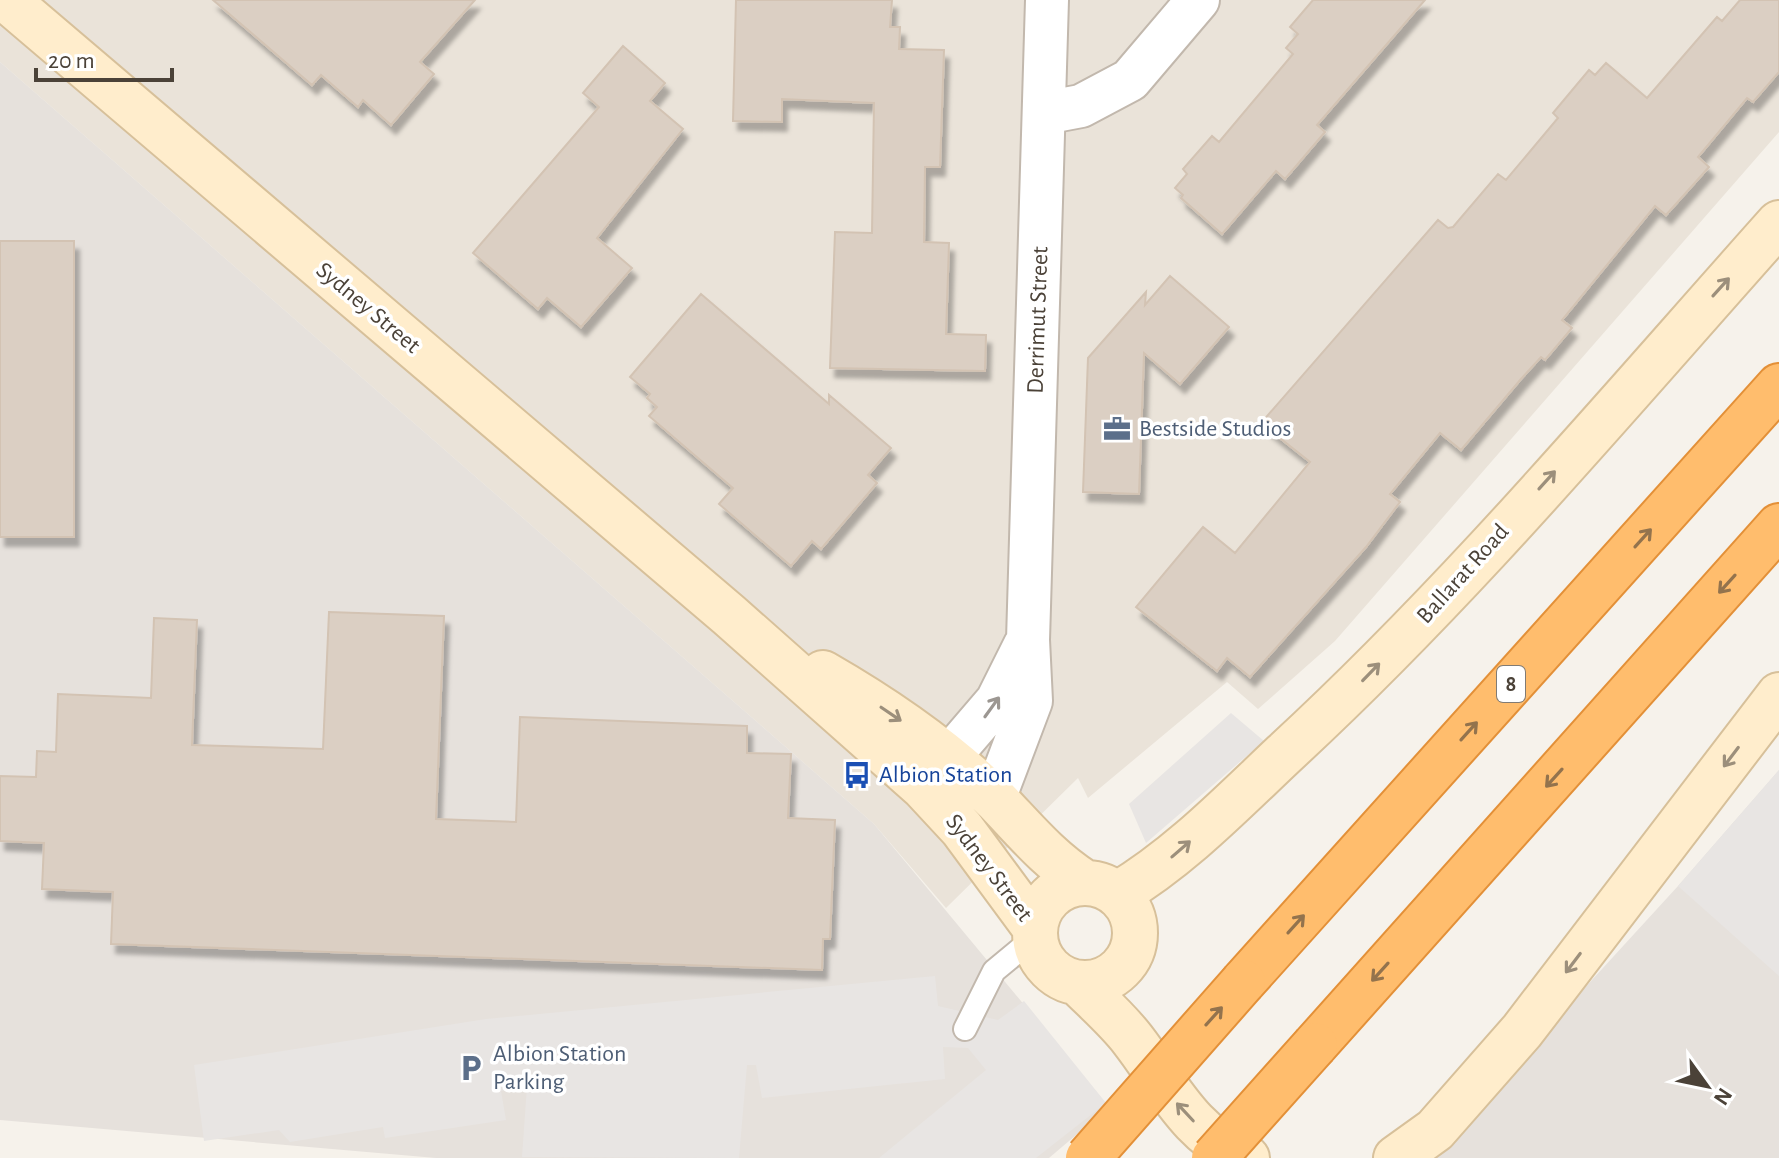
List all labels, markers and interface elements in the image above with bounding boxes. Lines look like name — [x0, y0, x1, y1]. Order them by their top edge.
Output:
scale bar — [36, 32, 172, 82]
text: 20 m — [48, 49, 95, 73]
street label: Derrimut Street — [1023, 246, 1053, 394]
street label: Sydney Street — [312, 258, 425, 358]
one-way arrow — [1712, 278, 1730, 298]
office icon: Bestside Studios — [1102, 414, 1132, 444]
place label: Bestside Studios — [1139, 417, 1292, 441]
one-way arrow — [1538, 471, 1556, 491]
street label: Ballarat Road — [1412, 520, 1514, 628]
one-way arrow — [1634, 528, 1652, 548]
one-way arrow — [1718, 574, 1736, 594]
one-way arrow — [1361, 663, 1380, 682]
road number: 8 — [1497, 666, 1525, 702]
one-way arrow — [983, 697, 1000, 718]
one-way arrow — [879, 706, 901, 723]
one-way arrow — [1460, 721, 1479, 741]
one-way arrow — [1722, 745, 1739, 767]
bus stop icon: Albion Station — [842, 760, 872, 790]
place label: Albion Station — [879, 763, 1012, 787]
one-way arrow — [1545, 768, 1563, 788]
street label: Sydney Street — [941, 810, 1037, 926]
one-way arrow — [1171, 840, 1191, 858]
one-way arrow — [1286, 915, 1304, 935]
one-way arrow — [1565, 952, 1582, 974]
one-way arrow — [1372, 962, 1390, 982]
one-way arrow — [1205, 1006, 1223, 1026]
place label: Albion Station Parking — [493, 1042, 626, 1094]
north arrow — [1667, 1046, 1747, 1126]
parking icon: Albion Station Parking — [456, 1053, 486, 1083]
text: N — [1710, 1084, 1736, 1109]
one-way arrow — [1175, 1102, 1194, 1122]

